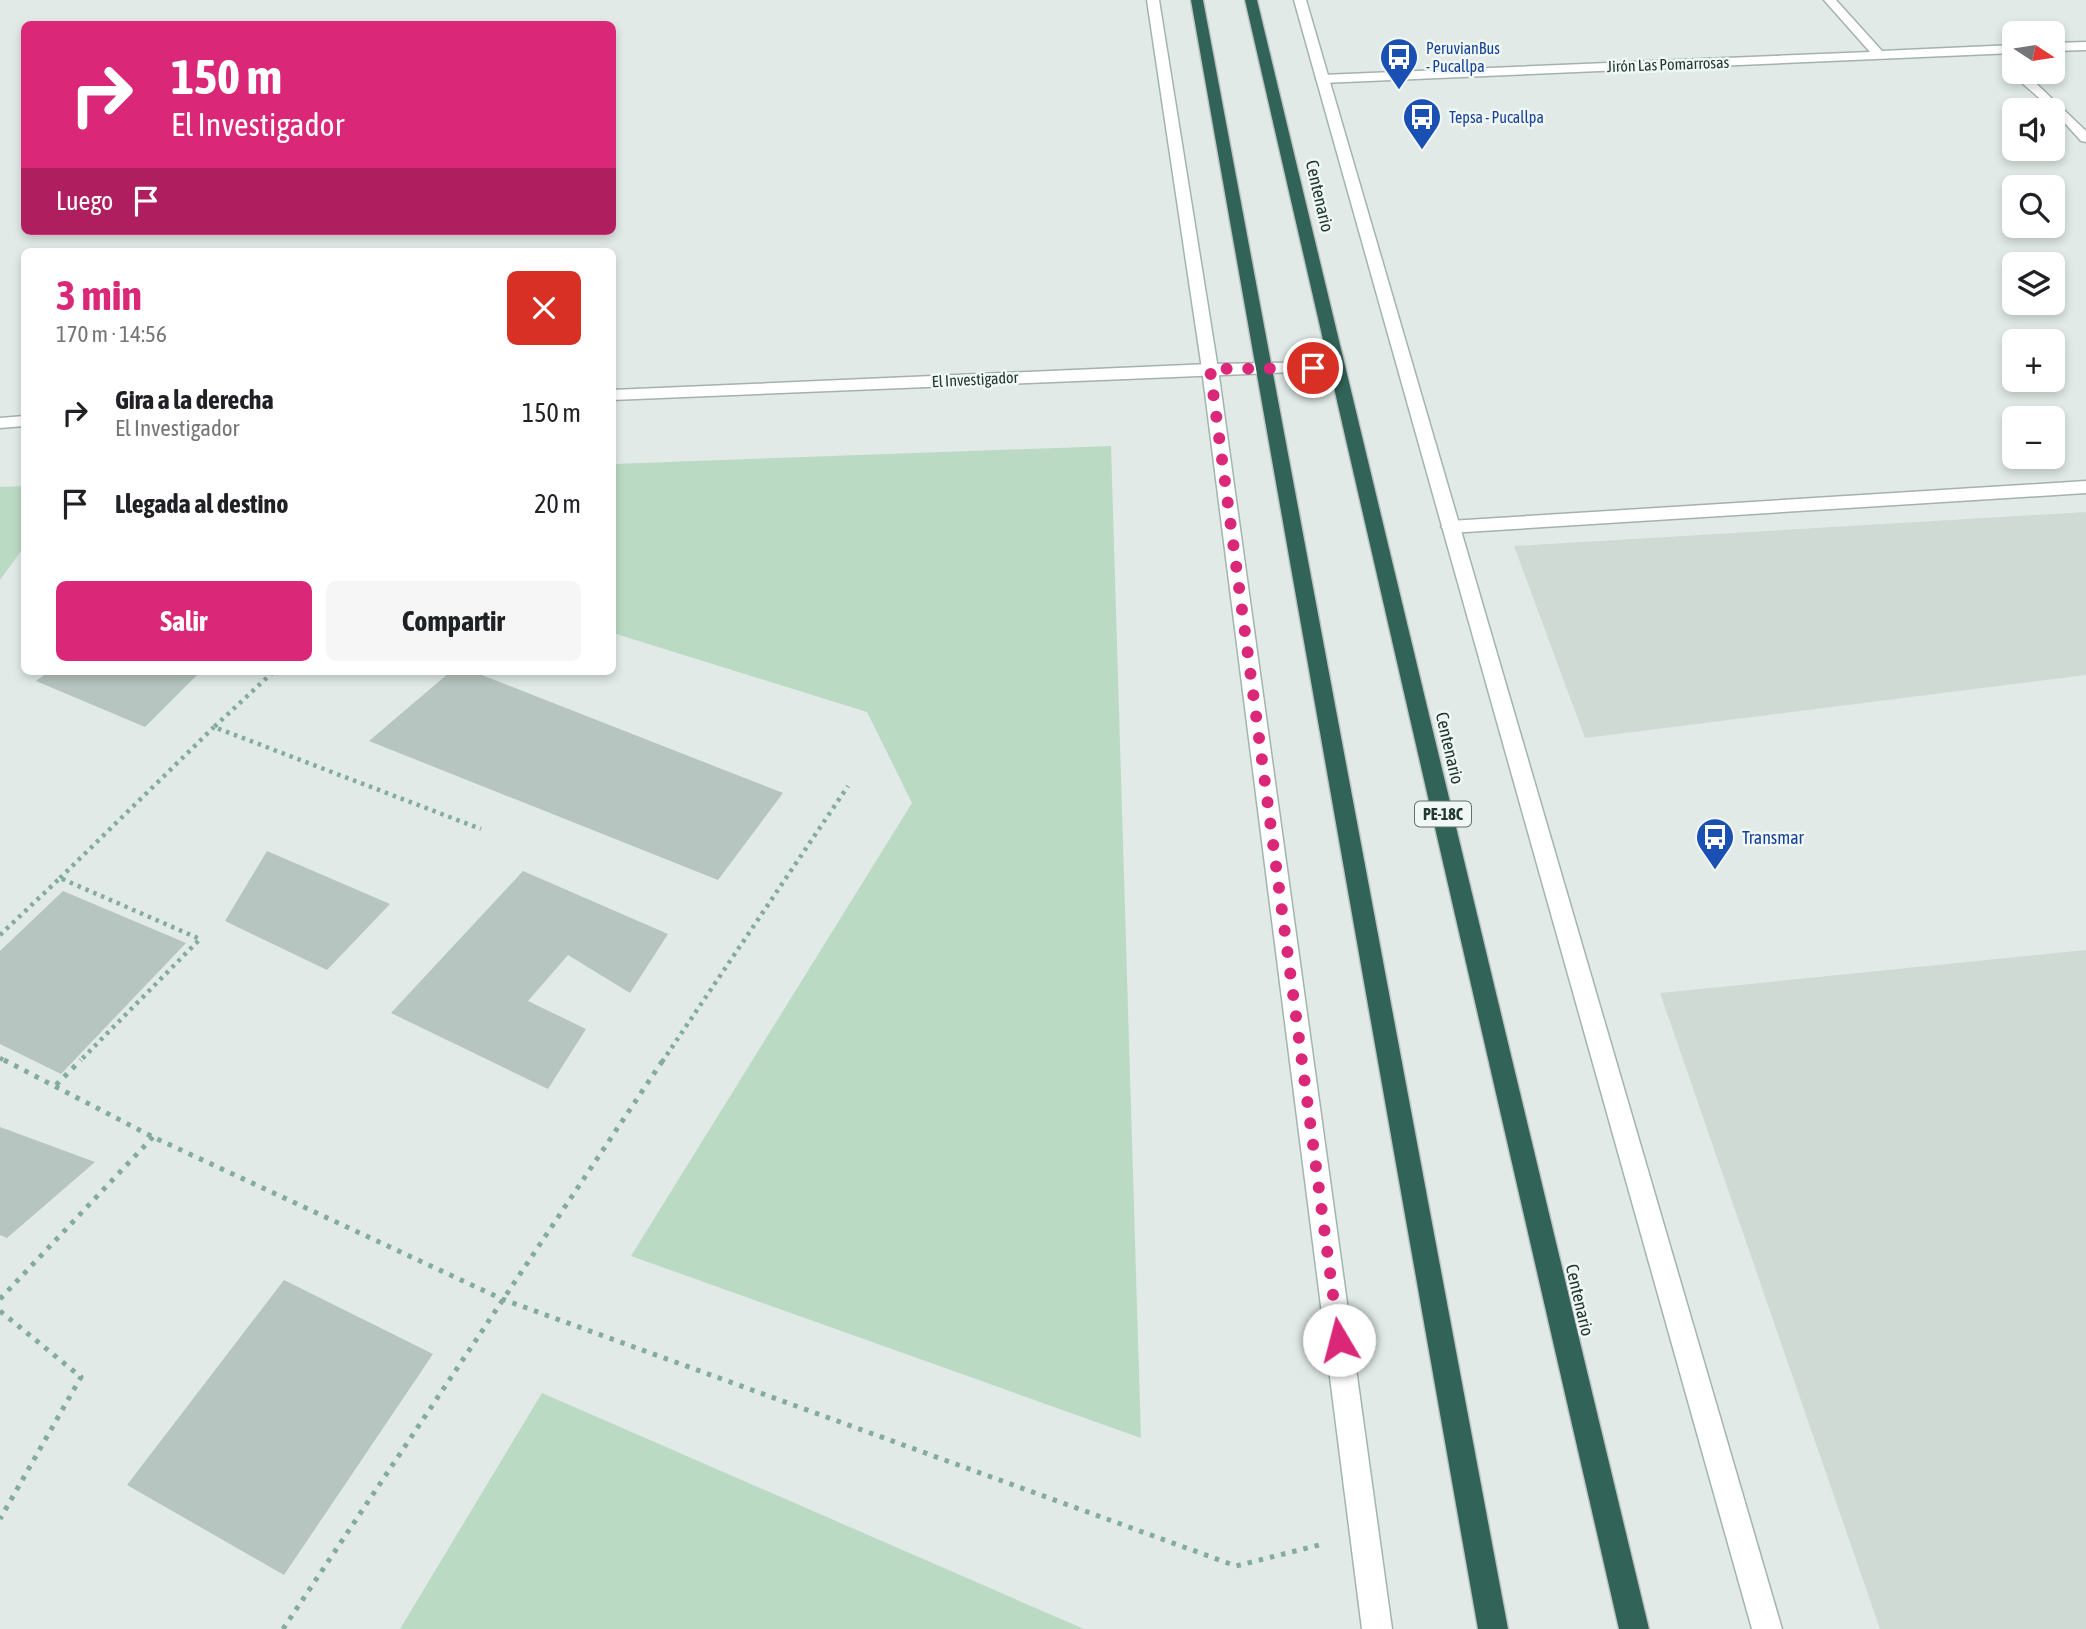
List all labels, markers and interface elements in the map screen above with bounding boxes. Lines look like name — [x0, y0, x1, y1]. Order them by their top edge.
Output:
north arrow — [2002, 21, 2065, 84]
map controls — [2002, 21, 2065, 469]
bus stop icon: PeruvianBus - Pucallpa — [1378, 36, 1420, 91]
place label: PeruvianBus - Pucallpa — [1426, 39, 1500, 76]
text: 150 m — [171, 48, 282, 104]
icon: right — [56, 49, 147, 140]
street label: Jirón Las Pomarrosas — [1607, 53, 1730, 75]
bus stop icon: Tepsa - Pucallpa — [1401, 96, 1443, 151]
button: sound — [2002, 98, 2065, 161]
text: El Investigador — [171, 106, 344, 143]
place label: Tepsa - Pucallpa — [1449, 108, 1544, 127]
street label: Centenario — [1302, 158, 1338, 234]
button: search — [2002, 175, 2065, 238]
icon: arrive — [127, 182, 165, 220]
text: Luego — [56, 186, 113, 216]
button: layers — [2002, 252, 2065, 315]
text: 3 min — [56, 271, 142, 319]
button: close — [507, 271, 581, 345]
text: 170 m · 14:56 — [56, 321, 167, 347]
button: + — [2002, 329, 2065, 392]
pin — [1283, 338, 1343, 398]
icon: arrive — [1294, 349, 1332, 387]
street label: El Investigador — [931, 368, 1019, 391]
text: Gira a la derecha — [115, 385, 274, 415]
icon: right — [56, 394, 94, 432]
text: 150 m — [522, 398, 581, 428]
button: − — [2002, 406, 2065, 469]
text: El Investigador — [115, 415, 239, 441]
icon: arrive — [56, 485, 94, 523]
text: Llegada al destino — [115, 489, 288, 519]
text: 20 m — [534, 489, 581, 519]
button: Salir — [56, 581, 312, 661]
button: Compartir — [326, 581, 581, 661]
street label: Centenario — [1432, 710, 1468, 786]
road number: PE-18C — [1415, 802, 1471, 827]
bus stop icon: Transmar — [1694, 816, 1736, 871]
place label: Transmar — [1742, 827, 1805, 848]
street label: Centenario — [1562, 1262, 1598, 1338]
position arrow — [1302, 1303, 1376, 1377]

